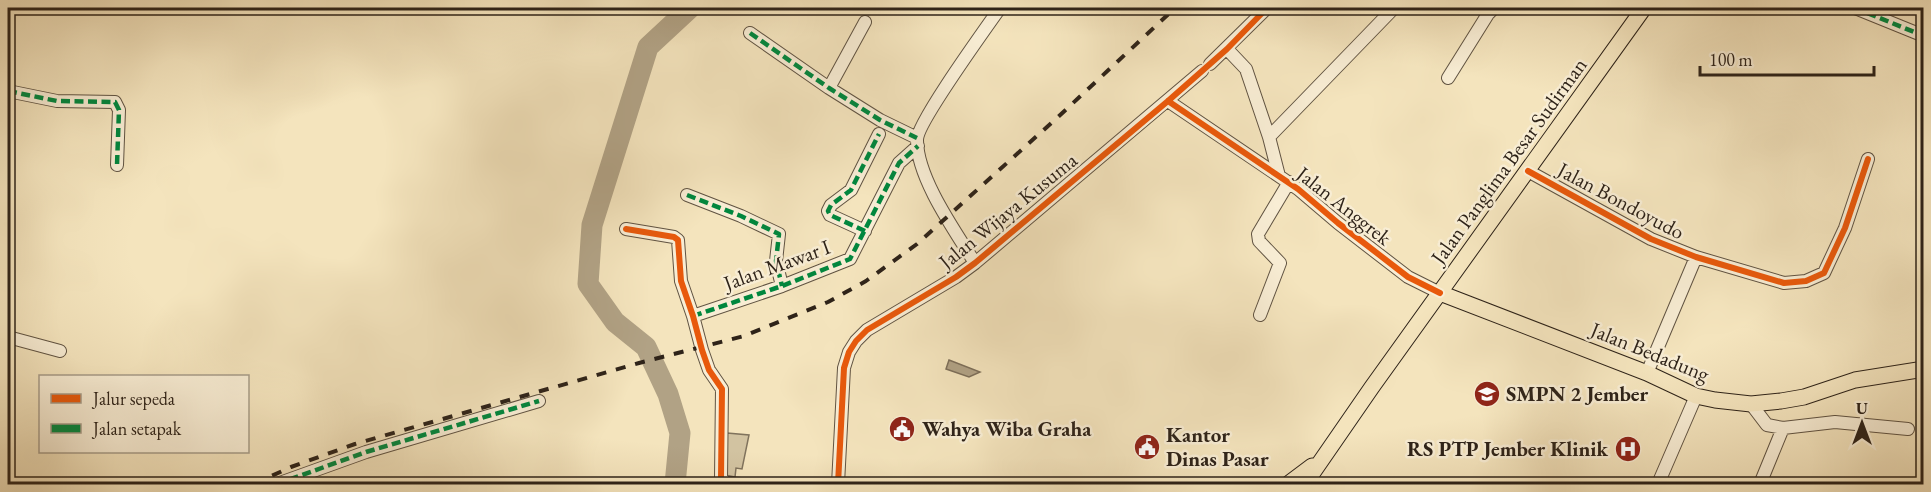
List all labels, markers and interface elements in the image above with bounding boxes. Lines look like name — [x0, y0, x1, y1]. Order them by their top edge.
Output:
scale bar — [1700, 39, 1874, 77]
text: 100 m — [1709, 48, 1753, 71]
street label: Jalan Panglima Besar Sudirman — [1423, 52, 1593, 271]
street label: Jalan Wijaya Kusuma — [931, 146, 1083, 276]
street label: Jalan Bondoyudo — [1551, 155, 1689, 245]
street label: Jalan Anggrek — [1290, 159, 1398, 252]
street label: Jalan Mawar I — [718, 233, 834, 297]
street label: Jalan Bedadung — [1585, 315, 1714, 388]
legend — [39, 375, 249, 453]
school or university icon: SMPN 2 Jember — [1472, 379, 1502, 409]
place label: SMPN 2 Jember — [1506, 380, 1649, 407]
text: Jalur sepeda — [91, 387, 176, 410]
north arrow — [1832, 393, 1892, 453]
text: U — [1856, 398, 1868, 419]
public building icon: Wahya Wiba Graha — [887, 414, 917, 444]
place label: Wahya Wiba Graha — [922, 415, 1092, 442]
text: Jalan setapak — [91, 417, 182, 440]
place label: Kantor Dinas Pasar — [1166, 421, 1269, 472]
public building icon: Kantor Dinas Pasar — [1132, 432, 1162, 462]
hospital icon: RS PTP Jember Klinik — [1613, 434, 1643, 464]
place label: RS PTP Jember Klinik — [1407, 435, 1609, 462]

